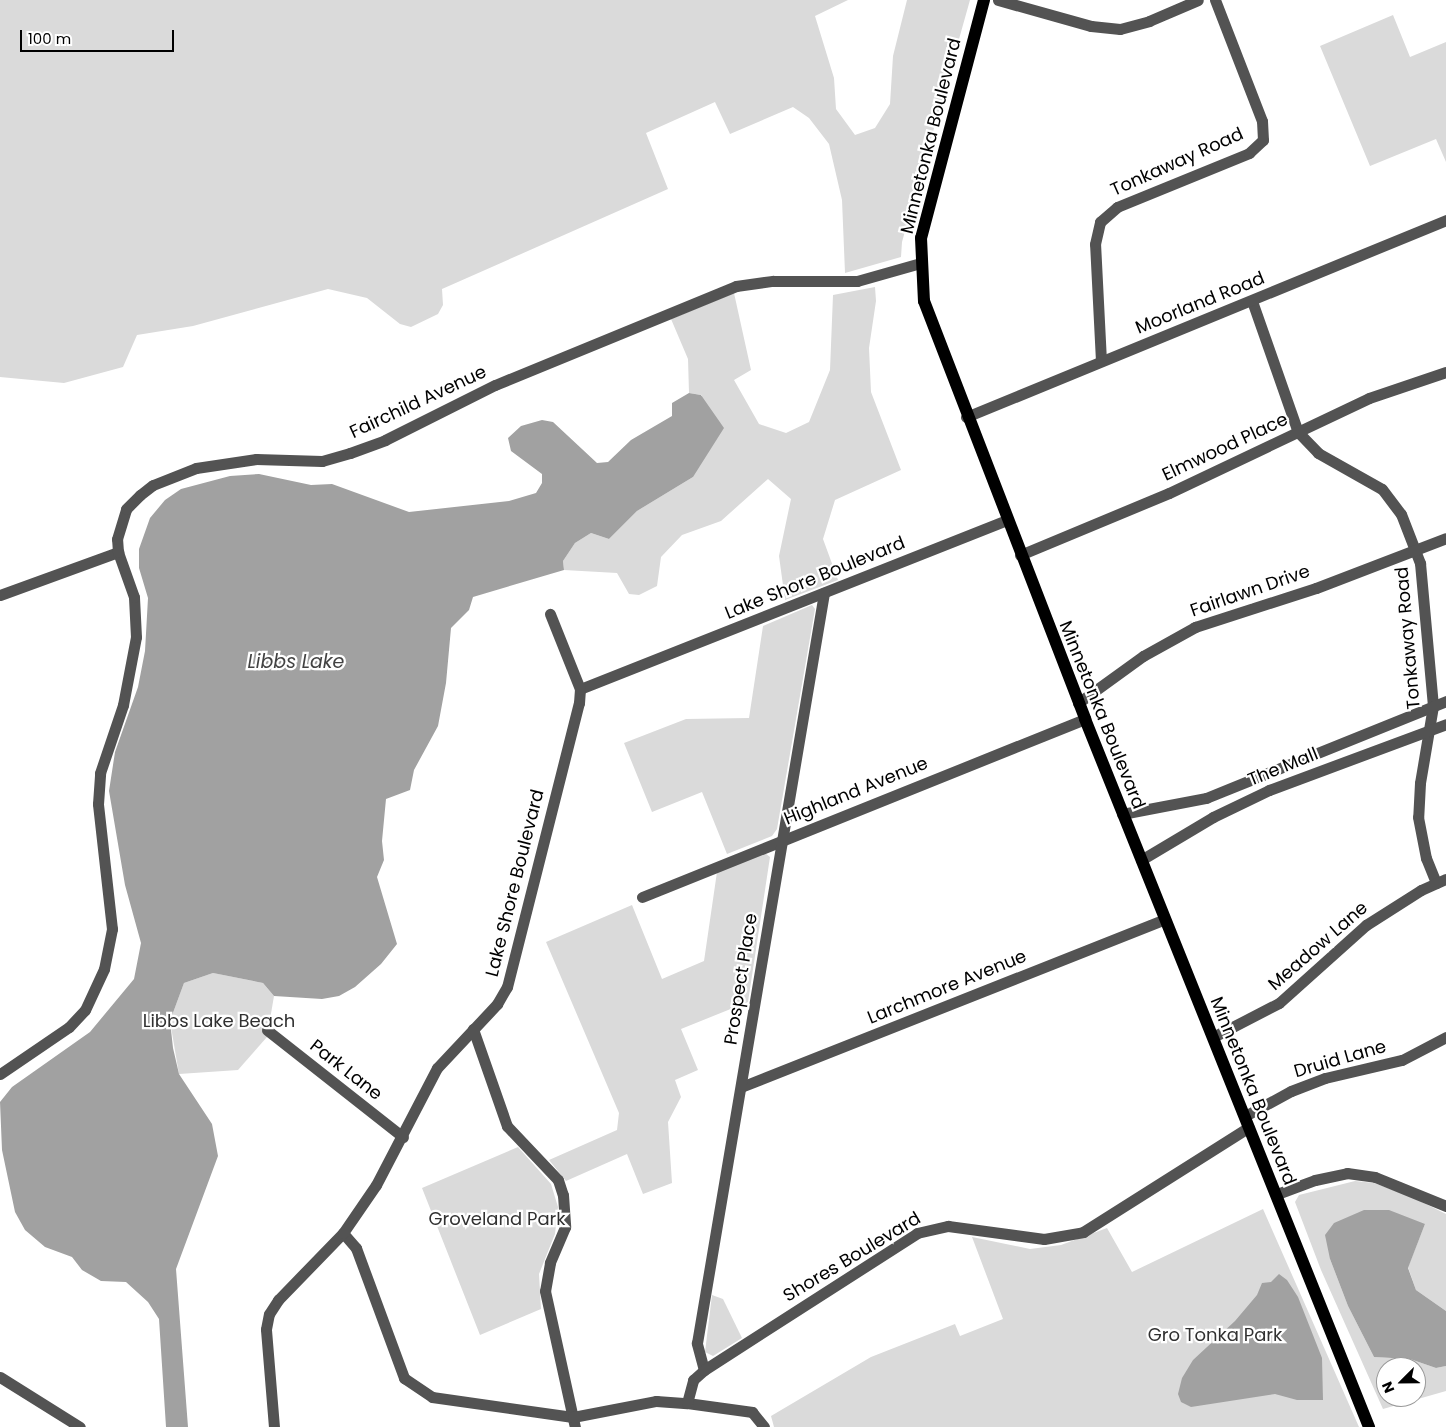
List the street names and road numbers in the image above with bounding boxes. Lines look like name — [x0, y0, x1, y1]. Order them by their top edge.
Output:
street label: Minnetonka Boulevard — [896, 36, 966, 236]
street label: Tonkaway Road — [1107, 123, 1247, 201]
street label: Moorland Road — [1132, 267, 1268, 339]
street label: Fairchild Avenue — [346, 361, 490, 443]
street label: Elmwood Place — [1159, 408, 1291, 486]
street label: Lake Shore Boulevard — [722, 532, 908, 624]
street label: Fairlawn Drive — [1187, 560, 1313, 622]
street label: Tonkaway Road — [1391, 566, 1425, 710]
street label: Minnetonka Boulevard — [1054, 618, 1150, 812]
street label: The Mall — [1245, 743, 1321, 791]
street label: Highland Avenue — [781, 752, 931, 830]
street label: Lake Shore Boulevard — [481, 787, 549, 979]
street label: Meadow Lane — [1264, 897, 1372, 995]
street label: Prospect Place — [720, 912, 762, 1046]
street label: Larchmore Avenue — [864, 945, 1030, 1029]
street label: Minnetonka Boulevard — [1205, 994, 1301, 1188]
street label: Park Lane — [305, 1035, 387, 1105]
street label: Druid Lane — [1291, 1036, 1389, 1082]
street label: Shores Boulevard — [779, 1207, 925, 1307]

